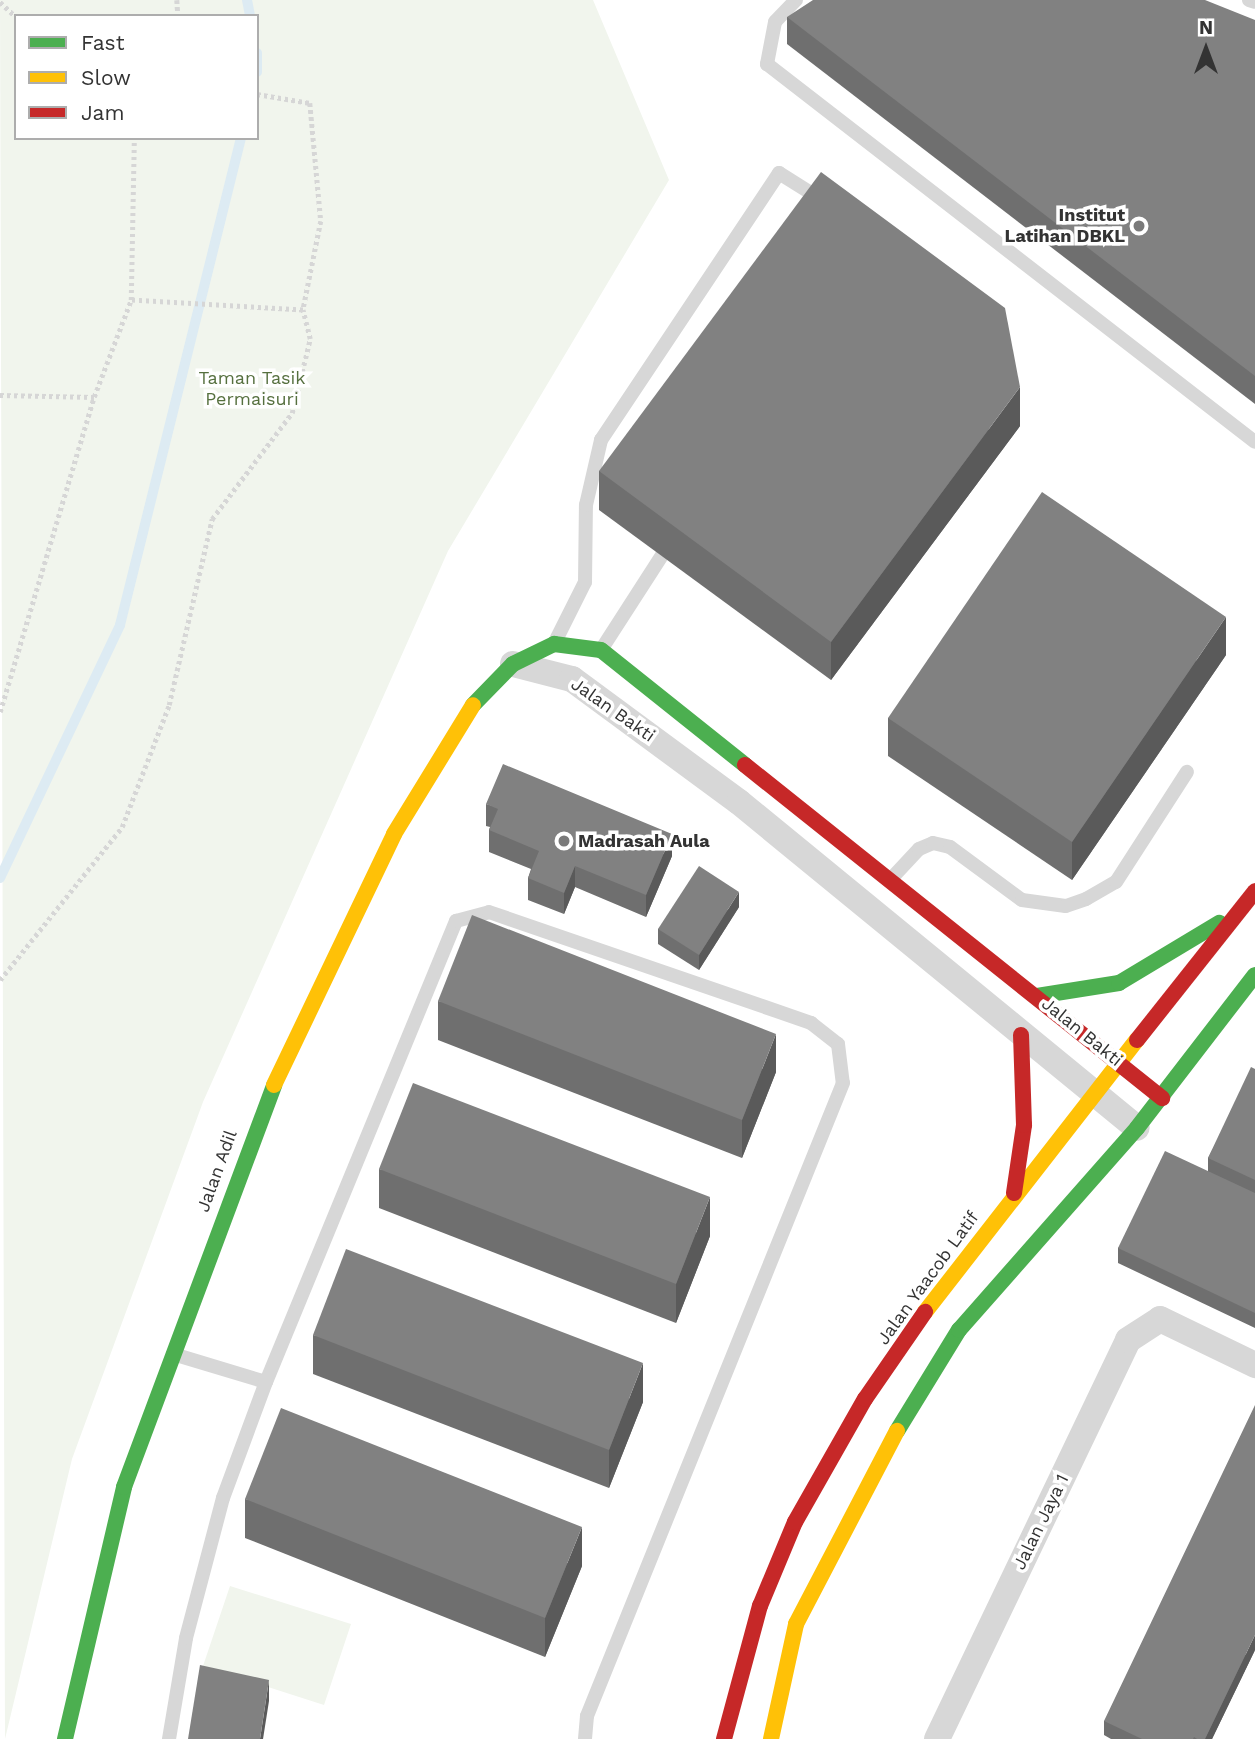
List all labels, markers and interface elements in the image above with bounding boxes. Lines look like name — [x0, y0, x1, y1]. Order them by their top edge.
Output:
legend — [14, 14, 259, 140]
north arrow — [1171, 14, 1241, 84]
text: N — [1199, 16, 1213, 39]
text: Fast — [81, 30, 125, 55]
text: Slow — [81, 65, 131, 90]
text: Jam — [81, 100, 124, 125]
place label: Institut Latihan DBKL — [1005, 205, 1125, 248]
marker: Institut Latihan DBKL — [1131, 218, 1147, 234]
park label: Taman Tasik Permaisuri — [198, 368, 306, 410]
street label: Jalan Bakti — [567, 673, 659, 747]
place label: Madrasah Aula — [578, 830, 710, 852]
marker: Madrasah Aula — [556, 833, 572, 849]
street label: Jalan Bakti — [1037, 993, 1127, 1071]
street label: Jalan Adil — [192, 1127, 242, 1215]
street label: Jalan Yaacob Latif — [872, 1207, 984, 1349]
street label: Jalan Jaya 1 — [1008, 1470, 1074, 1574]

